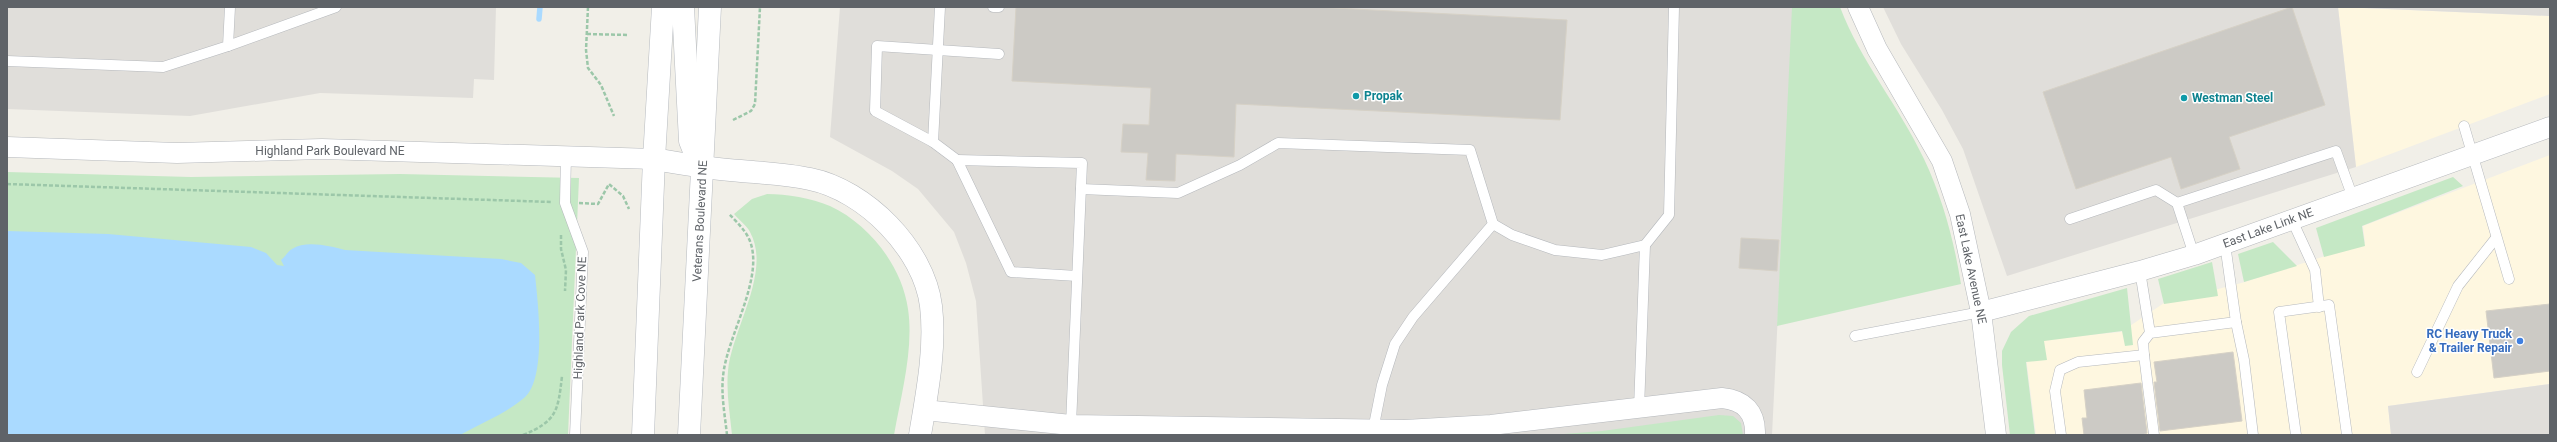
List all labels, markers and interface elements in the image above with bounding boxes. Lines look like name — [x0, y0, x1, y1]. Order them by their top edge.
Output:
place label: Propak — [1364, 89, 1403, 103]
marker: Propak — [1351, 91, 1361, 101]
place label: Westman Steel — [2192, 91, 2273, 105]
marker: Westman Steel — [2179, 93, 2189, 103]
street label: Highland Park Boulevard NE — [255, 144, 405, 158]
street label: Veterans Boulevard NE — [690, 160, 710, 282]
street label: East Lake Link NE — [2221, 205, 2315, 251]
street label: East Lake Avenue NE — [1952, 213, 1990, 326]
street label: Highland Park Cove NE — [571, 256, 589, 380]
place label: RC Heavy Truck & Trailer Repair — [2427, 327, 2513, 355]
marker: RC Heavy Truck & Trailer Repair — [2515, 336, 2525, 346]

